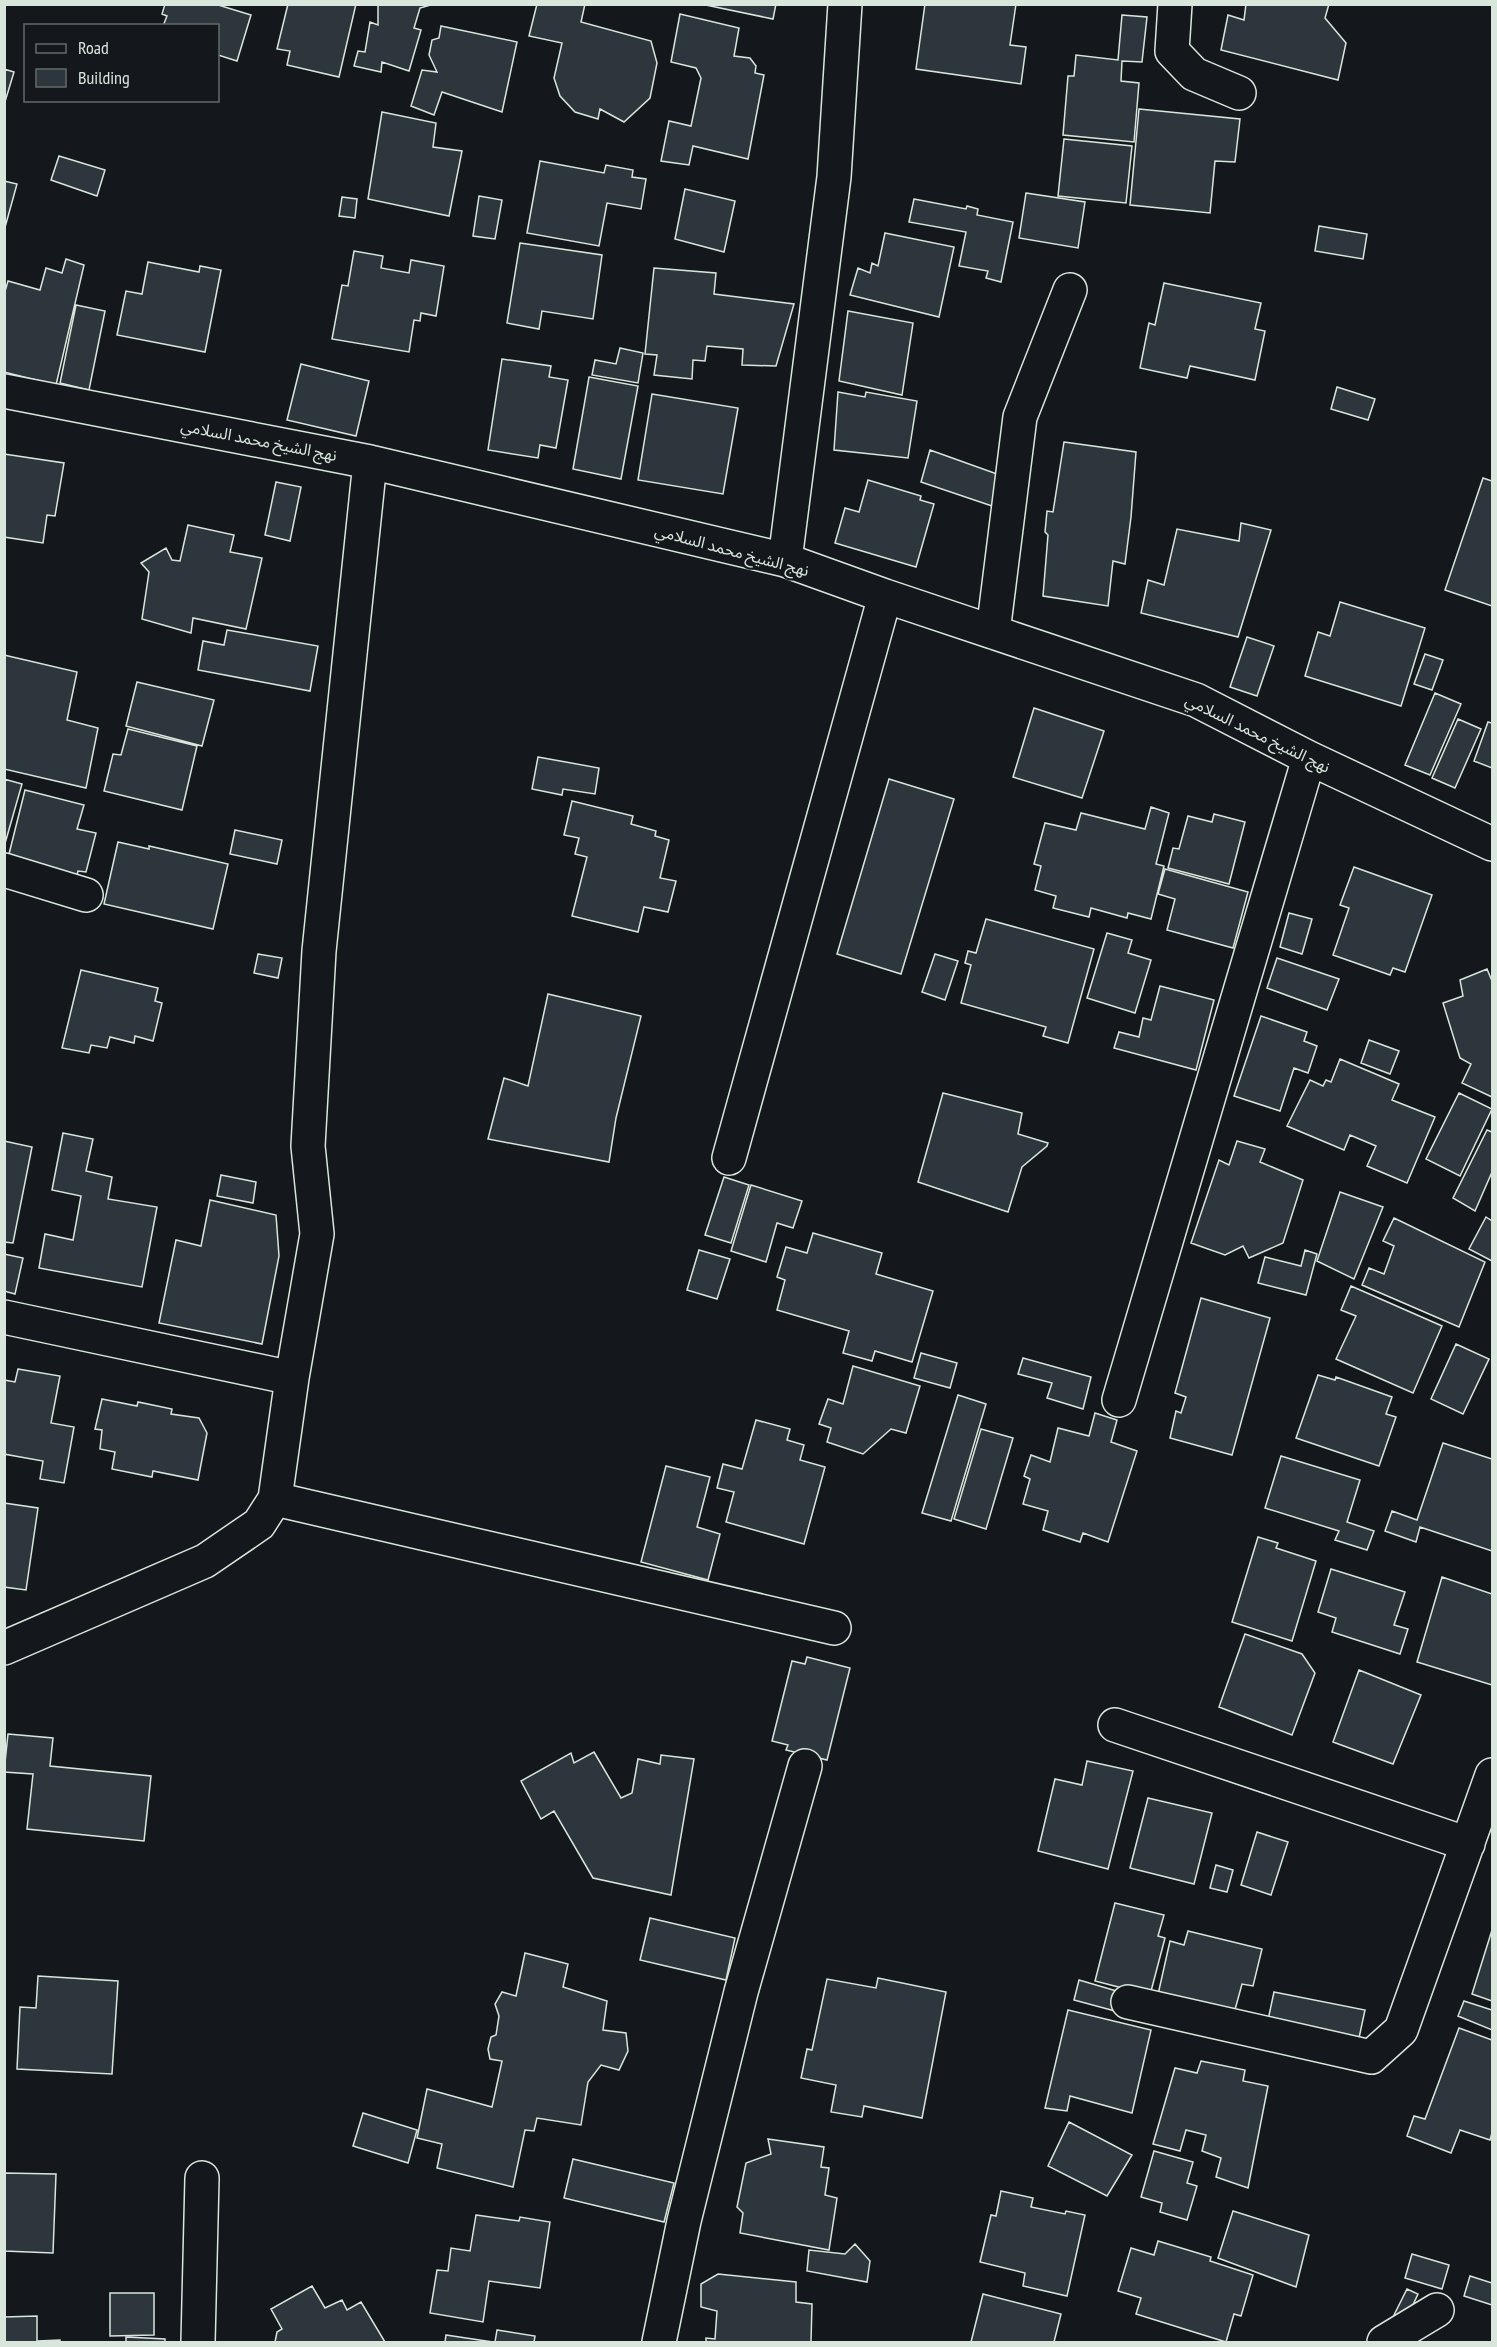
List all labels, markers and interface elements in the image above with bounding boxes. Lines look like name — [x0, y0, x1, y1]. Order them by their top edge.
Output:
legend — [24, 24, 219, 102]
text: Road — [78, 36, 109, 59]
text: Building — [78, 66, 130, 89]
street label: نهج الشيخ محمد السلامي — [179, 415, 339, 468]
street label: نهج الشيخ محمد السلامي — [652, 520, 811, 583]
street label: نهج الشيخ محمد السلامي — [1181, 689, 1334, 779]

